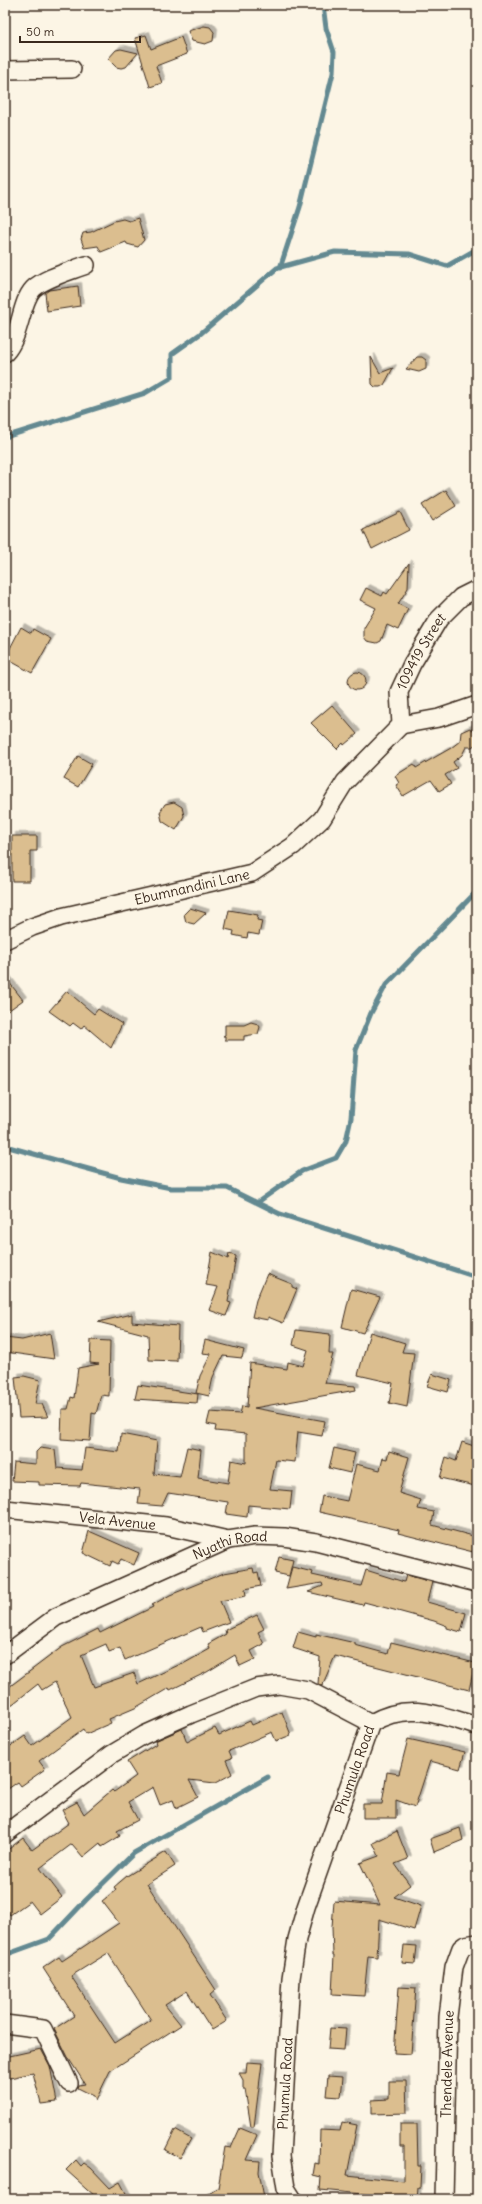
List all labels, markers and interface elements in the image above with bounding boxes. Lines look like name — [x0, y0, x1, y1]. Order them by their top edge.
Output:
scale bar — [20, 18, 140, 44]
text: 50 m — [26, 24, 55, 39]
street label: 109419 Street — [392, 609, 449, 693]
street label: Ebumnandini Lane — [133, 865, 251, 909]
street label: Vela Avenue — [78, 1508, 157, 1534]
street label: Nyathi Road — [190, 1527, 268, 1564]
street label: Phumula Road — [331, 1723, 378, 1816]
street label: Thendele Avenue — [437, 2009, 458, 2118]
street label: Phumula Road — [273, 2037, 297, 2130]

